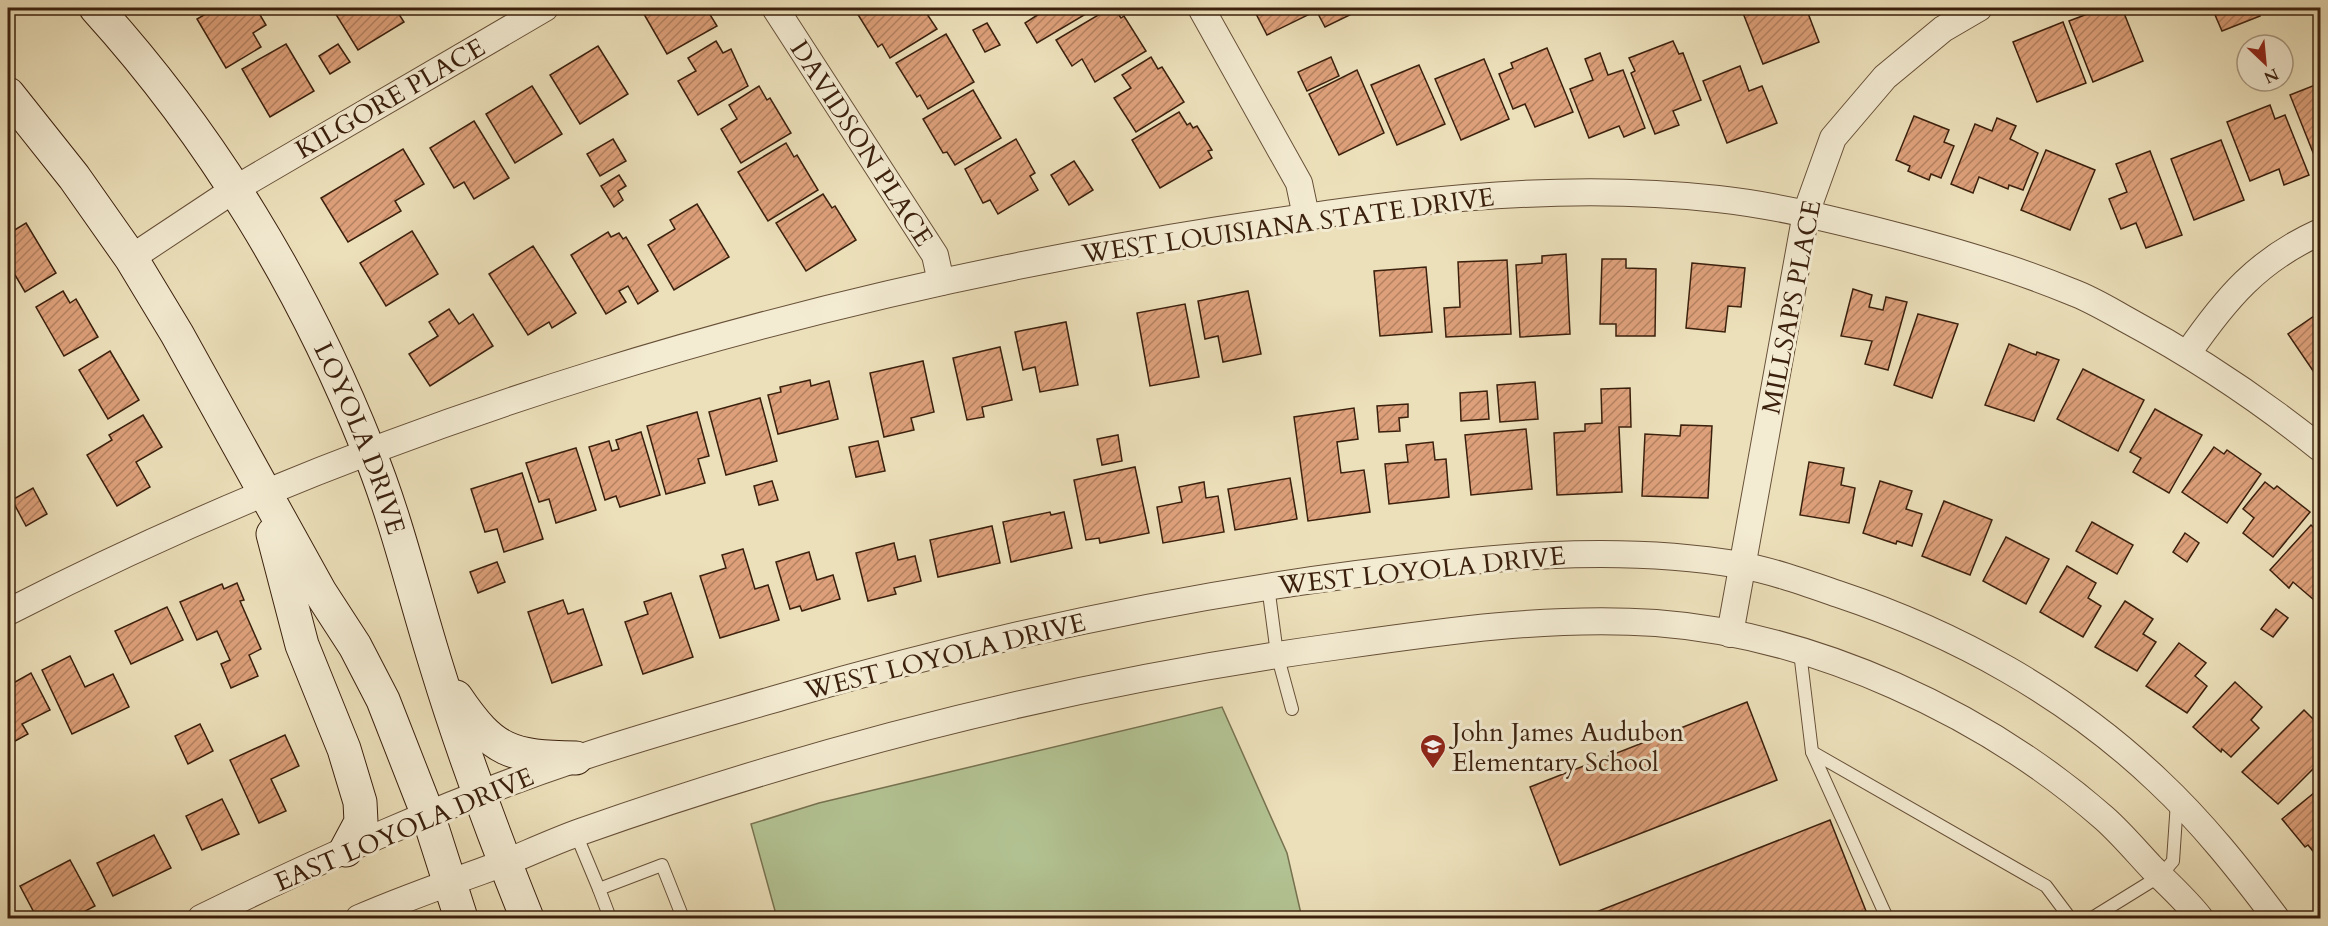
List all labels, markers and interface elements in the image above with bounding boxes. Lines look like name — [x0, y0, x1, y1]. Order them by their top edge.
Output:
street label: KILGORE PLACE — [289, 30, 491, 167]
north arrow — [2235, 33, 2295, 93]
street label: DAVIDSON PLACE — [782, 34, 941, 253]
text: N — [2260, 63, 2282, 89]
street label: WEST LOUISIANA STATE DRIVE — [1079, 179, 1497, 272]
street label: MILLSAPS PLACE — [1754, 197, 1829, 417]
street label: LOYOLA DRIVE — [305, 336, 414, 539]
street label: WEST LOYOLA DRIVE — [1276, 538, 1567, 603]
street label: WEST LOYOLA DRIVE — [800, 605, 1089, 709]
place label: John James Audubon Elementary School — [1448, 715, 1684, 780]
school or university icon: John James Audubon Elementary School — [1418, 732, 1448, 770]
street label: EAST LOYOLA DRIVE — [269, 759, 539, 900]

